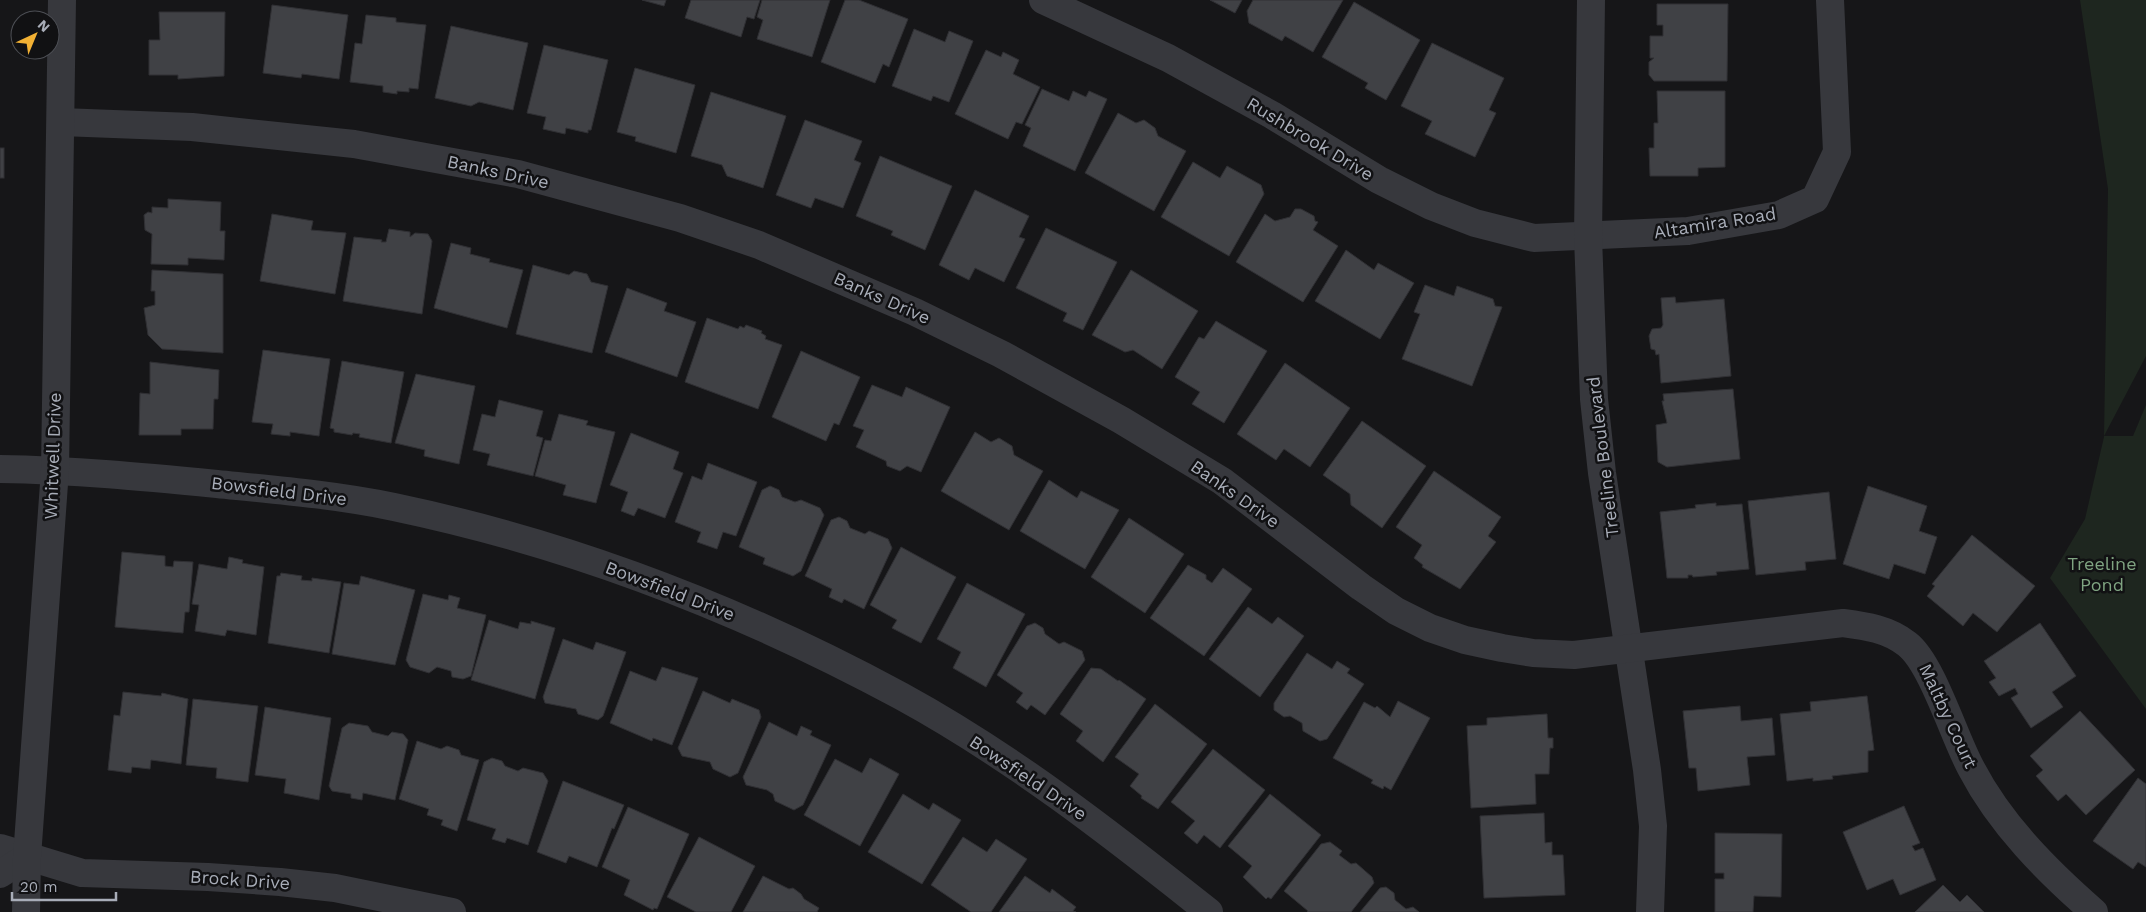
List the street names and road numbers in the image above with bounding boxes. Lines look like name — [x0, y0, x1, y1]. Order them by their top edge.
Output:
street label: Rushbrook Drive — [1243, 92, 1377, 185]
street label: Banks Drive — [445, 150, 551, 193]
street label: Altamira Road — [1652, 202, 1778, 243]
street label: Banks Drive — [831, 267, 934, 328]
street label: Treeline Boulevard — [1582, 375, 1623, 539]
street label: Whitwell Drive — [40, 392, 65, 520]
street label: Banks Drive — [1187, 455, 1284, 532]
street label: Bowsfield Drive — [210, 472, 348, 509]
street label: Bowsfield Drive — [603, 556, 738, 625]
street label: Maltby Court — [1915, 660, 1982, 772]
street label: Bowsfield Drive — [966, 731, 1091, 824]
street label: Brock Drive — [189, 866, 291, 893]

